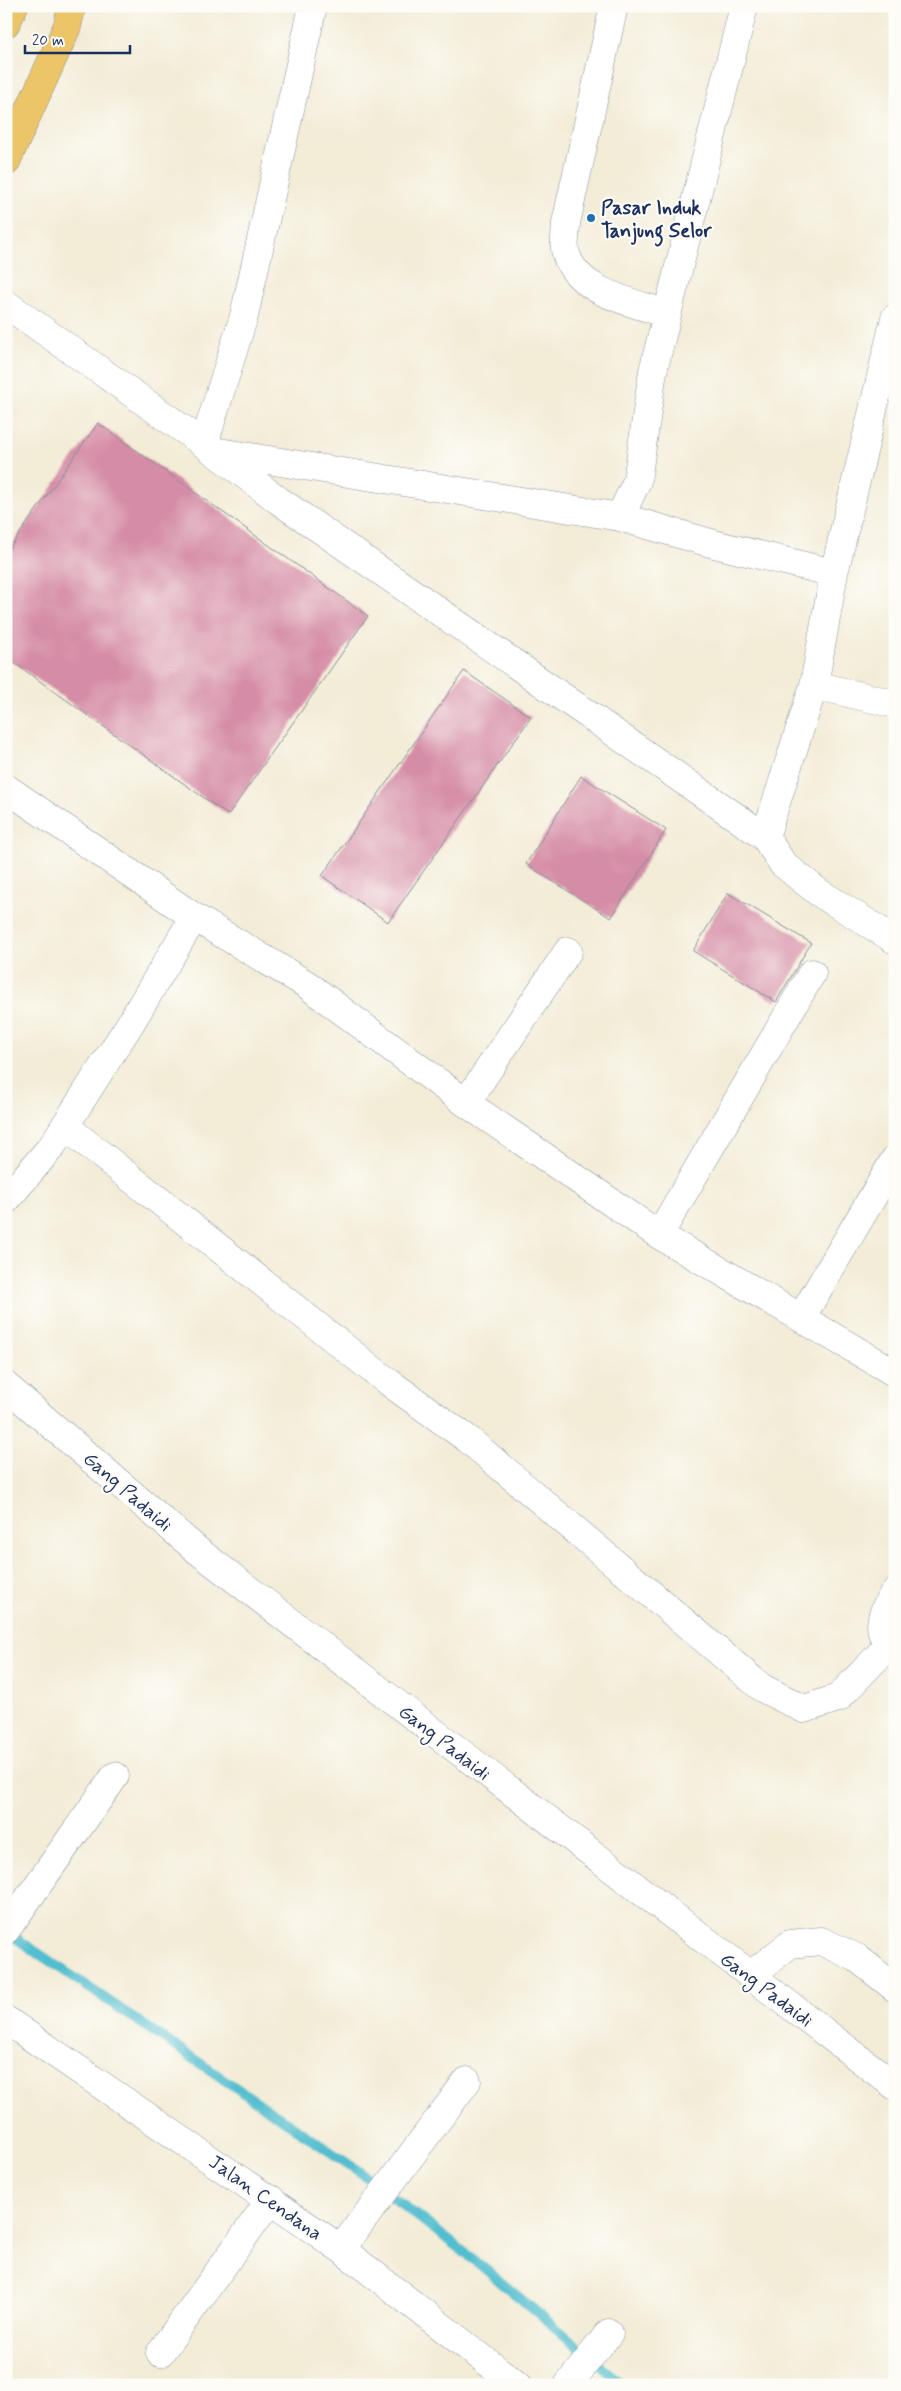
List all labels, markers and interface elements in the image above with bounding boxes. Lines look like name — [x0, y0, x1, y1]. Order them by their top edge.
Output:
scale bar — [25, 22, 130, 54]
text: 20 m — [32, 31, 64, 51]
place label: Pasar Induk Tanjung Selor — [601, 195, 712, 247]
marker: Pasar Induk Tanjung Selor — [585, 212, 597, 224]
street label: Gang Padaidi — [76, 1446, 177, 1539]
street label: Gang Padaidi — [392, 1699, 496, 1788]
street label: Gang Padaidi — [713, 1946, 818, 2035]
street label: Jalan Cendana — [203, 2149, 327, 2247]

